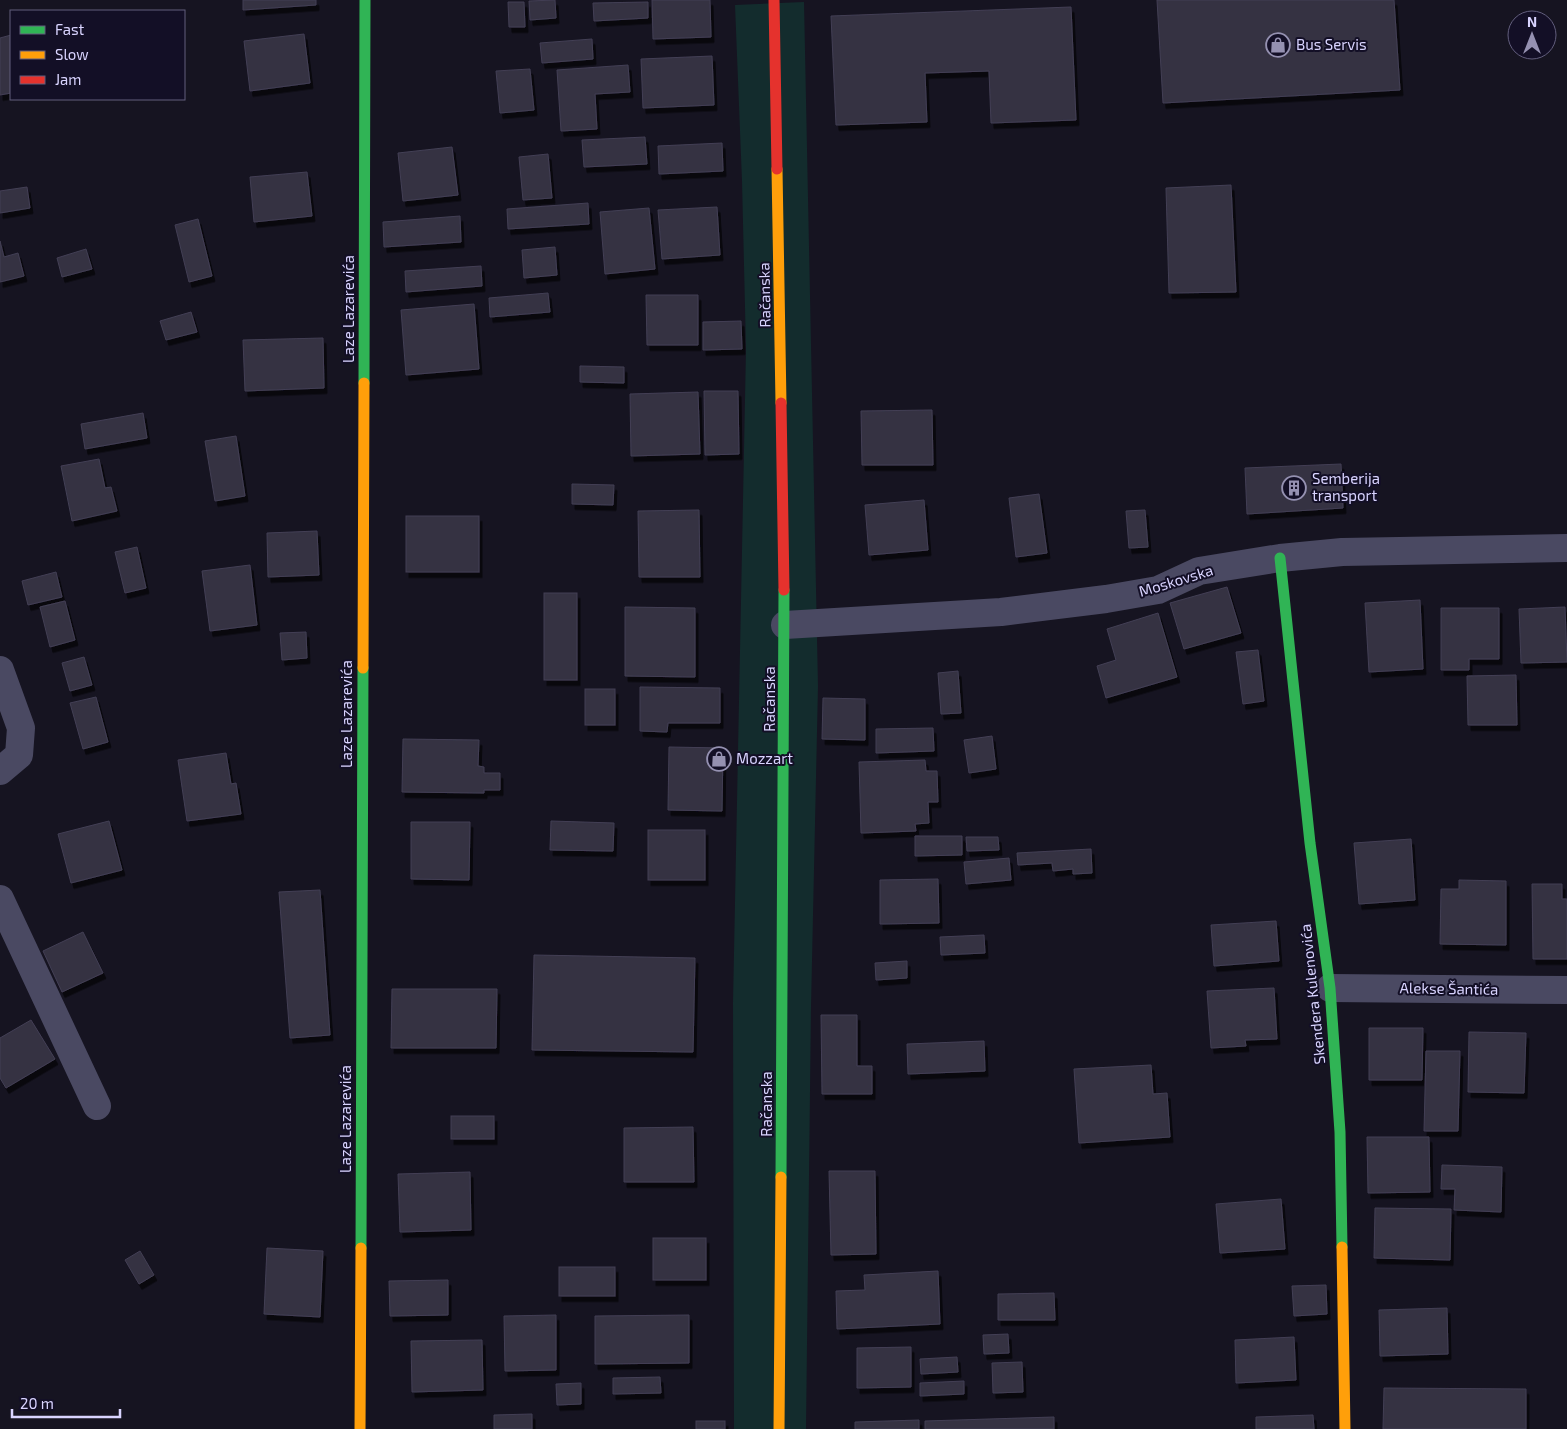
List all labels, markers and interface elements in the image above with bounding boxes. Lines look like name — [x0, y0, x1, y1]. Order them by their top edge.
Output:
legend — [10, 10, 185, 100]
north arrow — [1507, 10, 1557, 60]
text: N — [1527, 13, 1537, 30]
text: Fast — [55, 20, 85, 38]
shop icon: Bus Servis — [1265, 32, 1291, 58]
place label: Bus Servis — [1296, 35, 1367, 53]
text: Slow — [55, 45, 89, 63]
text: Jam — [55, 70, 81, 88]
street label: Laze Lazarevića — [339, 255, 357, 363]
street label: Račanska — [754, 262, 774, 328]
place label: Semberija transport — [1312, 469, 1380, 504]
building icon: Semberija transport — [1281, 475, 1307, 501]
street label: Moskovska — [1136, 560, 1215, 600]
street label: Laze Lazarevića — [337, 660, 355, 768]
street label: Račanska — [760, 666, 778, 732]
shop icon: Mozzart — [706, 746, 732, 772]
place label: Mozzart — [736, 749, 793, 767]
street label: Skendera Kulenovića — [1296, 923, 1328, 1065]
street label: Alekse Šantića — [1399, 978, 1499, 998]
street label: Laze Lazarevića — [336, 1065, 354, 1173]
street label: Račanska — [757, 1071, 775, 1137]
scale bar — [12, 1386, 120, 1418]
text: 20 m — [20, 1394, 54, 1412]

